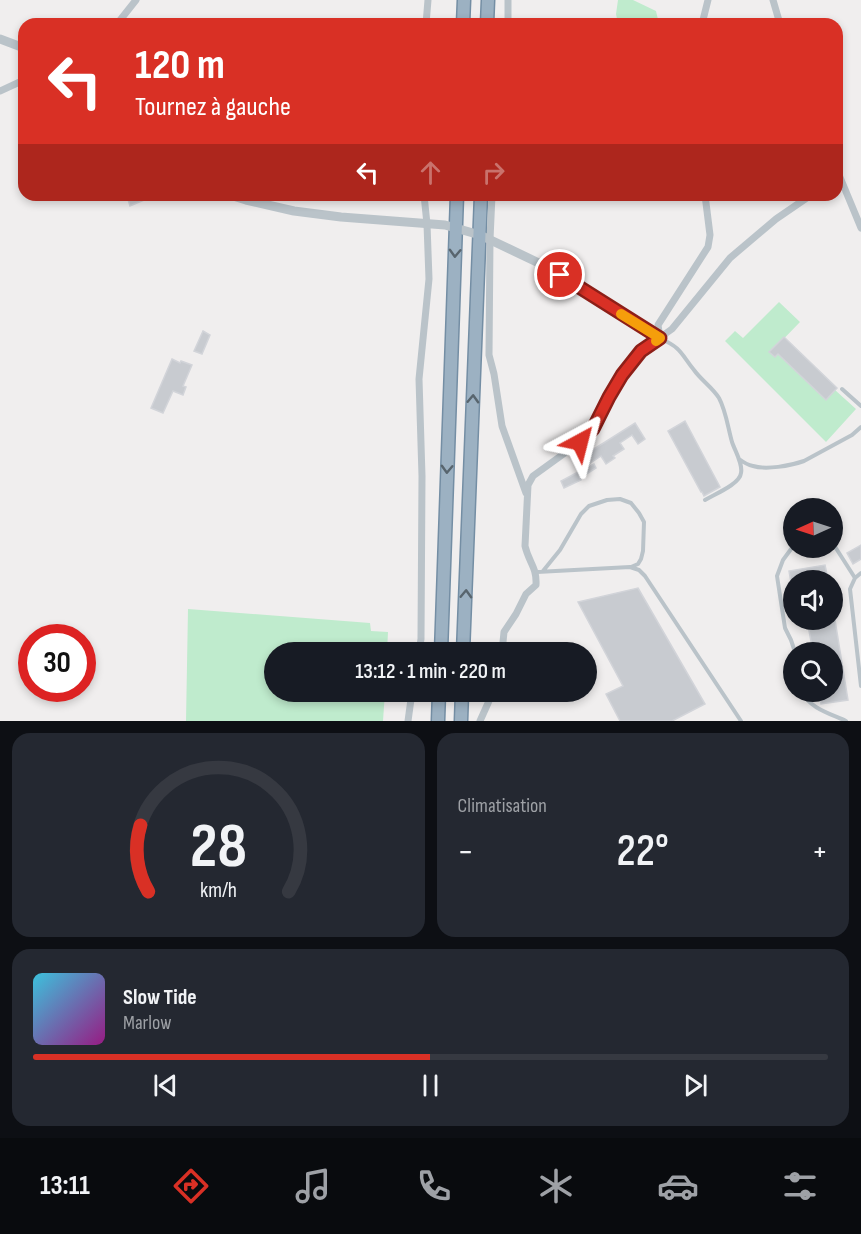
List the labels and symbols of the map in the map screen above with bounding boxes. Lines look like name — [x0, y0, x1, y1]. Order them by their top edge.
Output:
one-way arrow — [448, 249, 461, 258]
pin — [534, 249, 585, 300]
one-way arrow — [467, 395, 480, 404]
position arrow — [548, 410, 612, 474]
one-way arrow — [441, 465, 453, 474]
north arrow — [783, 498, 843, 558]
one-way arrow — [459, 590, 472, 599]
speed limit sign: 30 — [18, 624, 96, 702]

